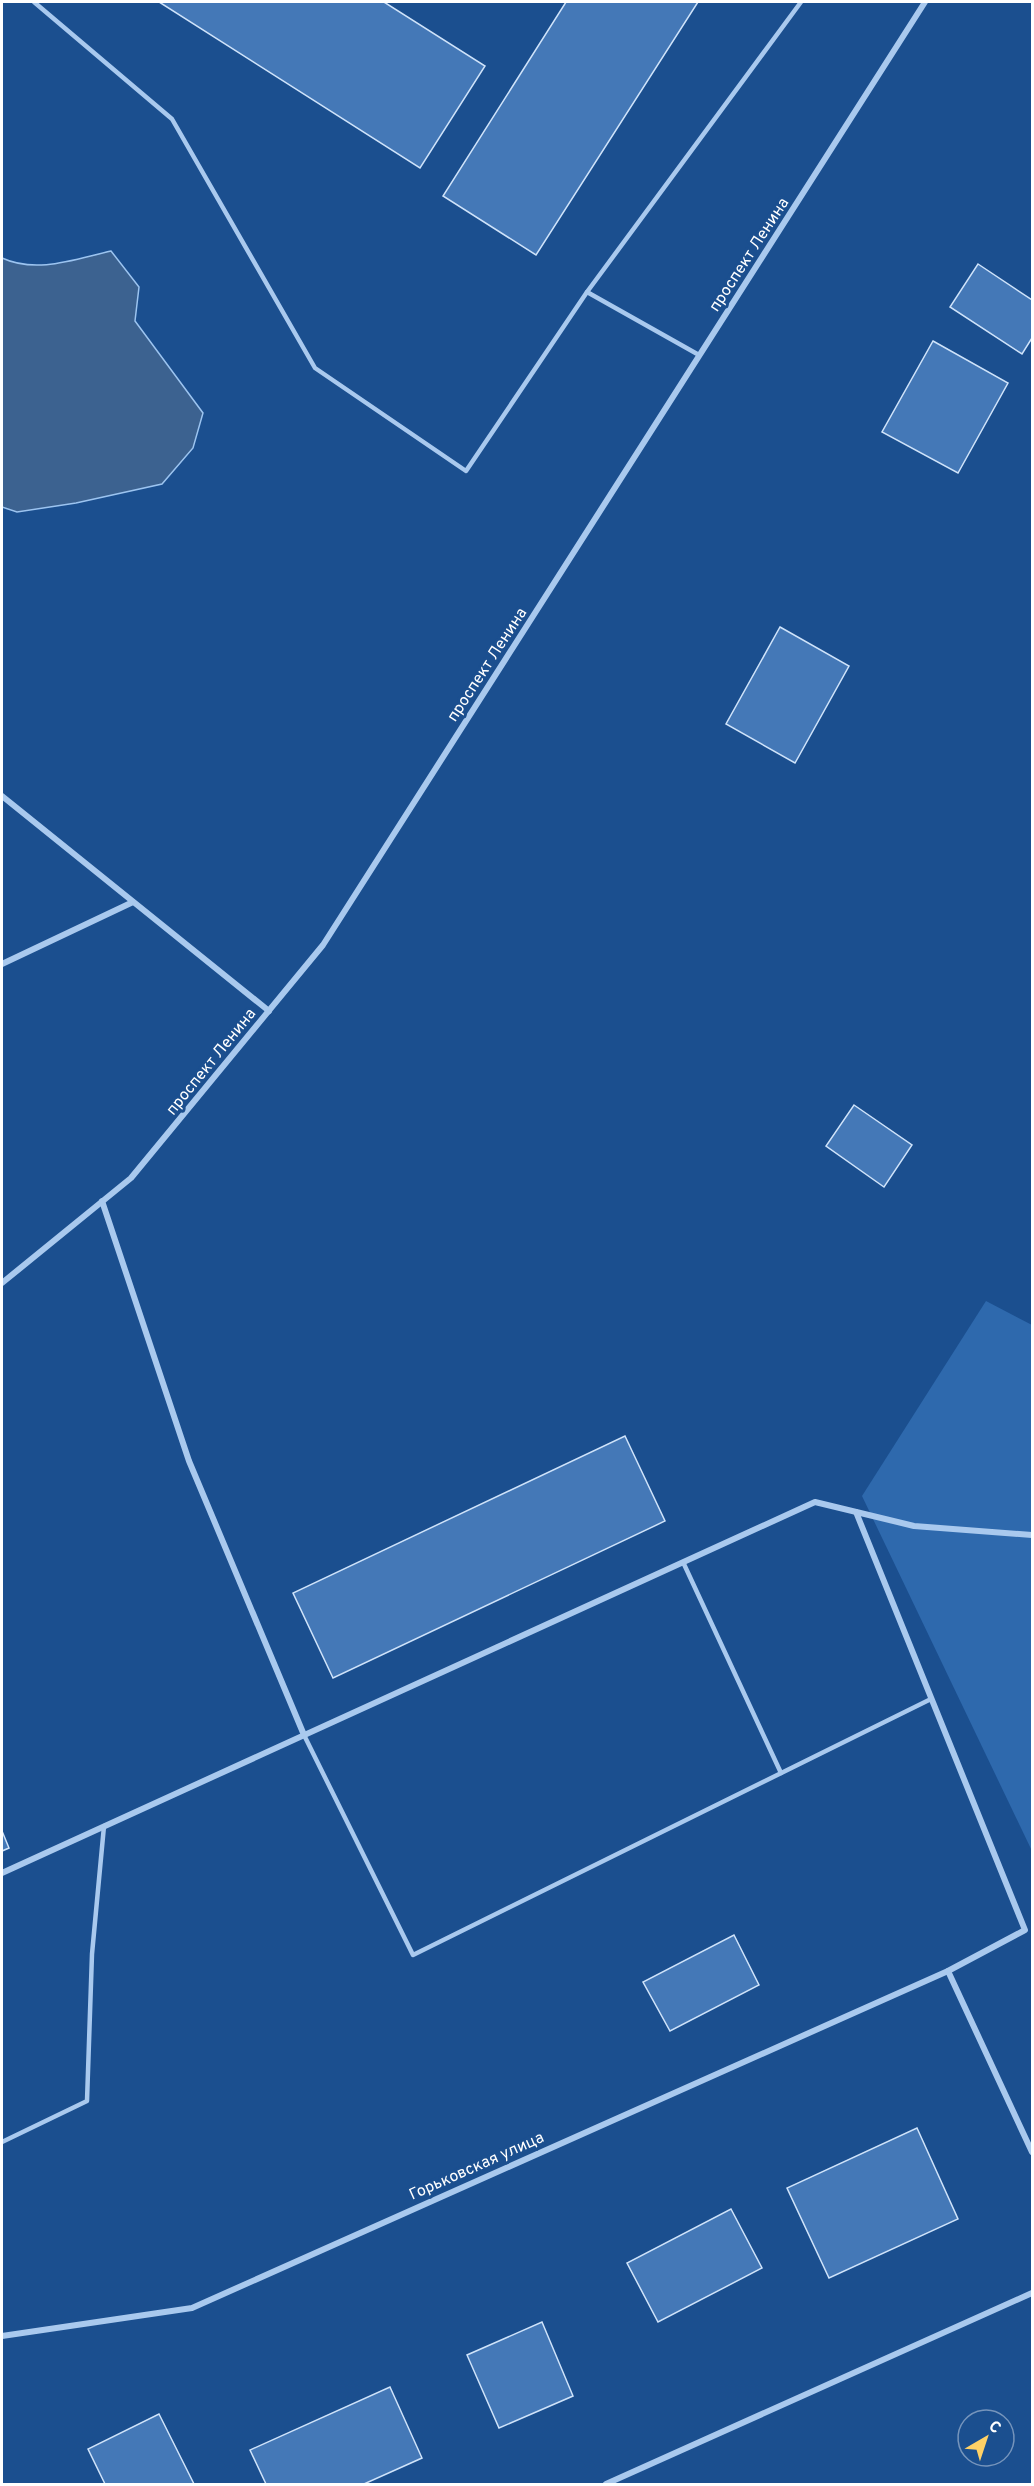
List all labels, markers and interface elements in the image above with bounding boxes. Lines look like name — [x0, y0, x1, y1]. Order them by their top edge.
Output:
street label: проспект Ленина — [705, 194, 794, 316]
street label: проспект Ленина — [443, 604, 532, 726]
street label: проспект Ленина — [162, 1005, 261, 1120]
street label: Горьковская улица — [406, 2128, 547, 2206]
north arrow — [956, 2408, 1016, 2468]
text: С — [984, 2417, 1004, 2439]

